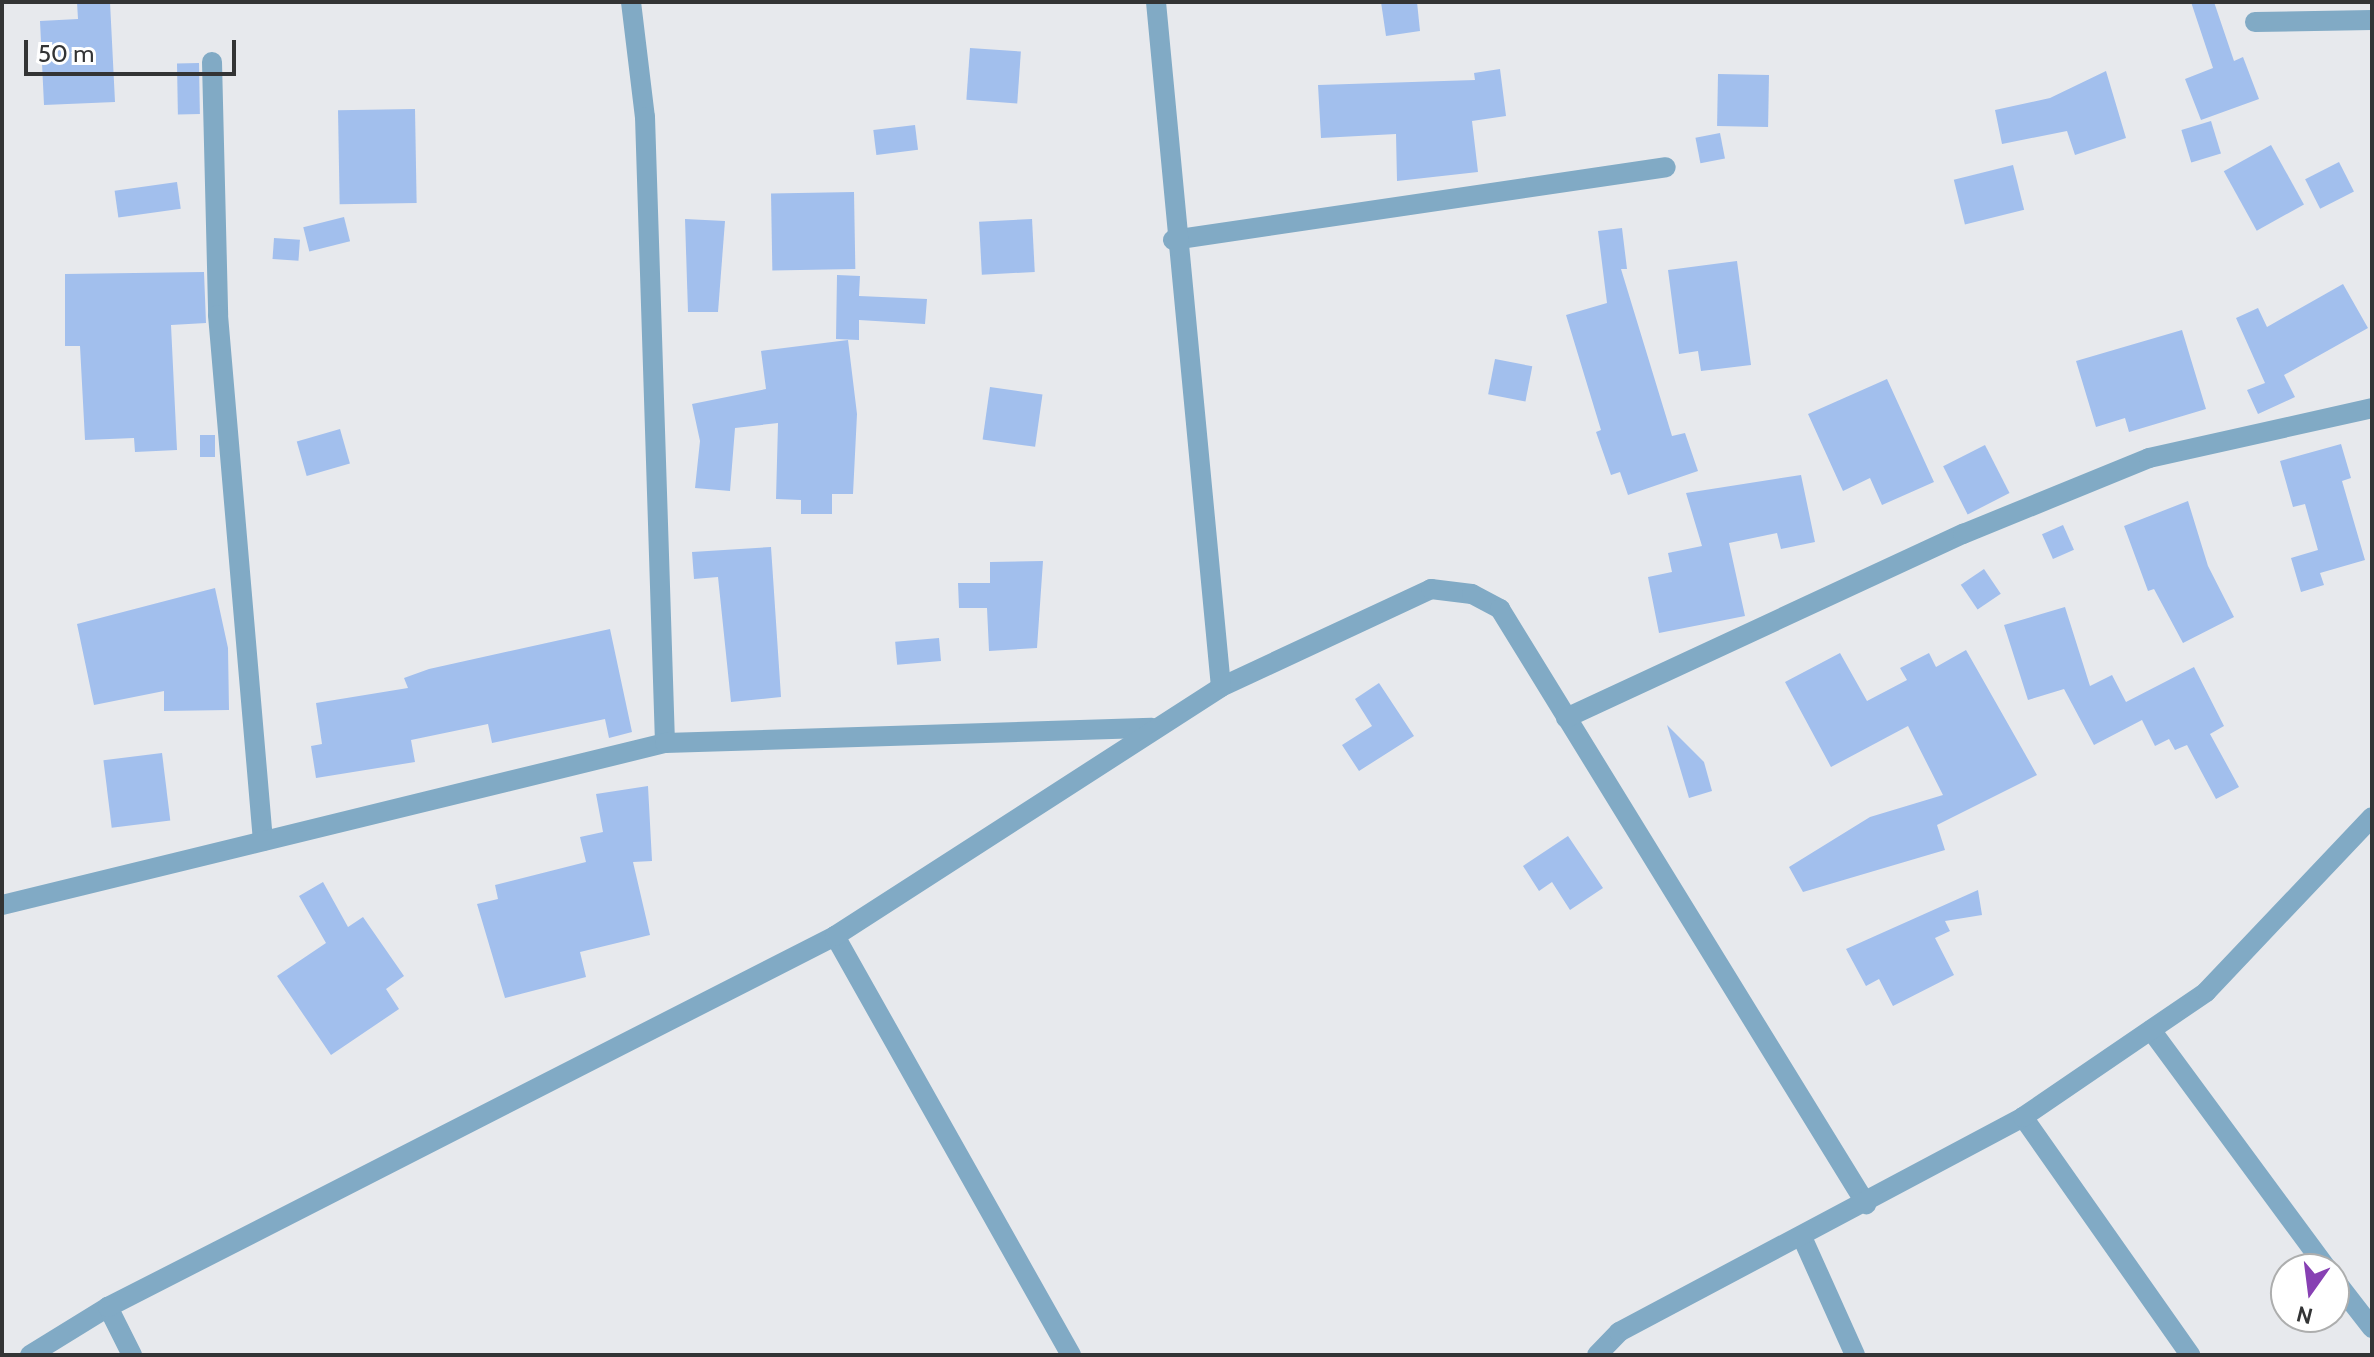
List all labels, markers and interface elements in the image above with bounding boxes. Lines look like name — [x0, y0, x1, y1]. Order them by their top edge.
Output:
scale bar — [28, 24, 240, 74]
text: 50 m — [38, 39, 94, 68]
north arrow — [2270, 1253, 2350, 1333]
text: N — [2294, 1300, 2315, 1330]

